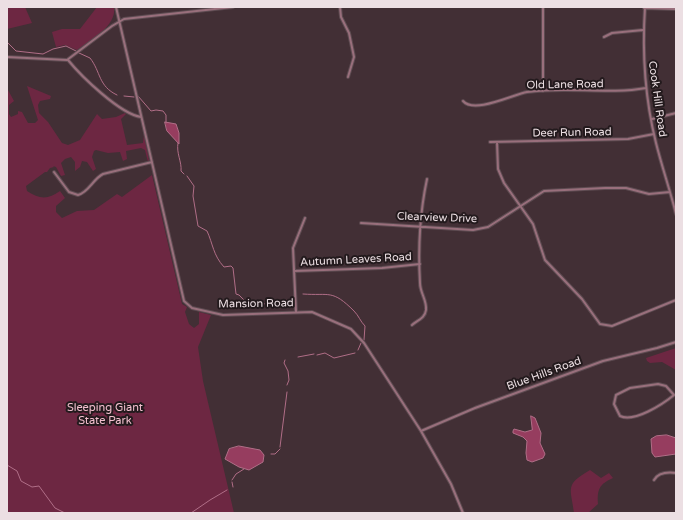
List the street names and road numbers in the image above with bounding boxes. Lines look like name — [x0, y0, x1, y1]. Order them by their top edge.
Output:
street label: Cook Hill Road — [645, 60, 669, 138]
street label: Old Lane Road — [526, 78, 604, 92]
street label: Deer Run Road — [532, 126, 612, 140]
street label: Clearview Drive — [397, 210, 477, 226]
street label: Autumn Leaves Road — [300, 250, 412, 270]
street label: Mansion Road — [218, 297, 294, 311]
street label: Blue Hills Road — [505, 354, 583, 394]

